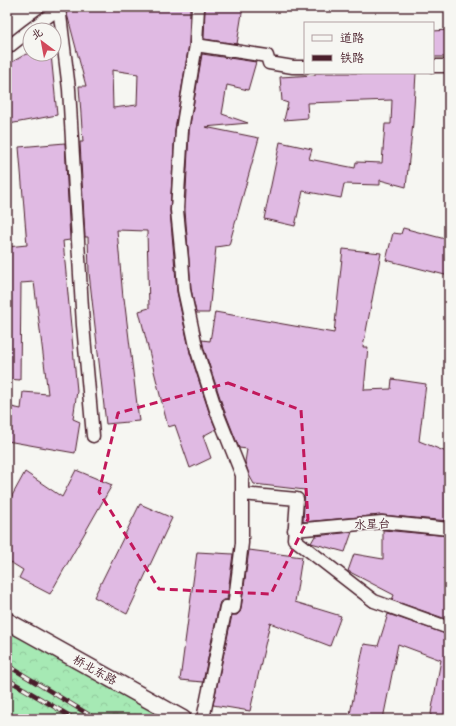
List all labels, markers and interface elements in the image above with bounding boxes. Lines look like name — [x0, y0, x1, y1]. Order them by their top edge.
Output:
north arrow — [22, 22, 62, 62]
legend — [304, 22, 434, 74]
text: 北 — [29, 26, 45, 42]
text: 道路 — [340, 31, 364, 45]
text: 铁路 — [340, 51, 364, 65]
street label: 水星台 — [354, 516, 390, 532]
street label: 桥北东路 — [71, 652, 119, 688]

